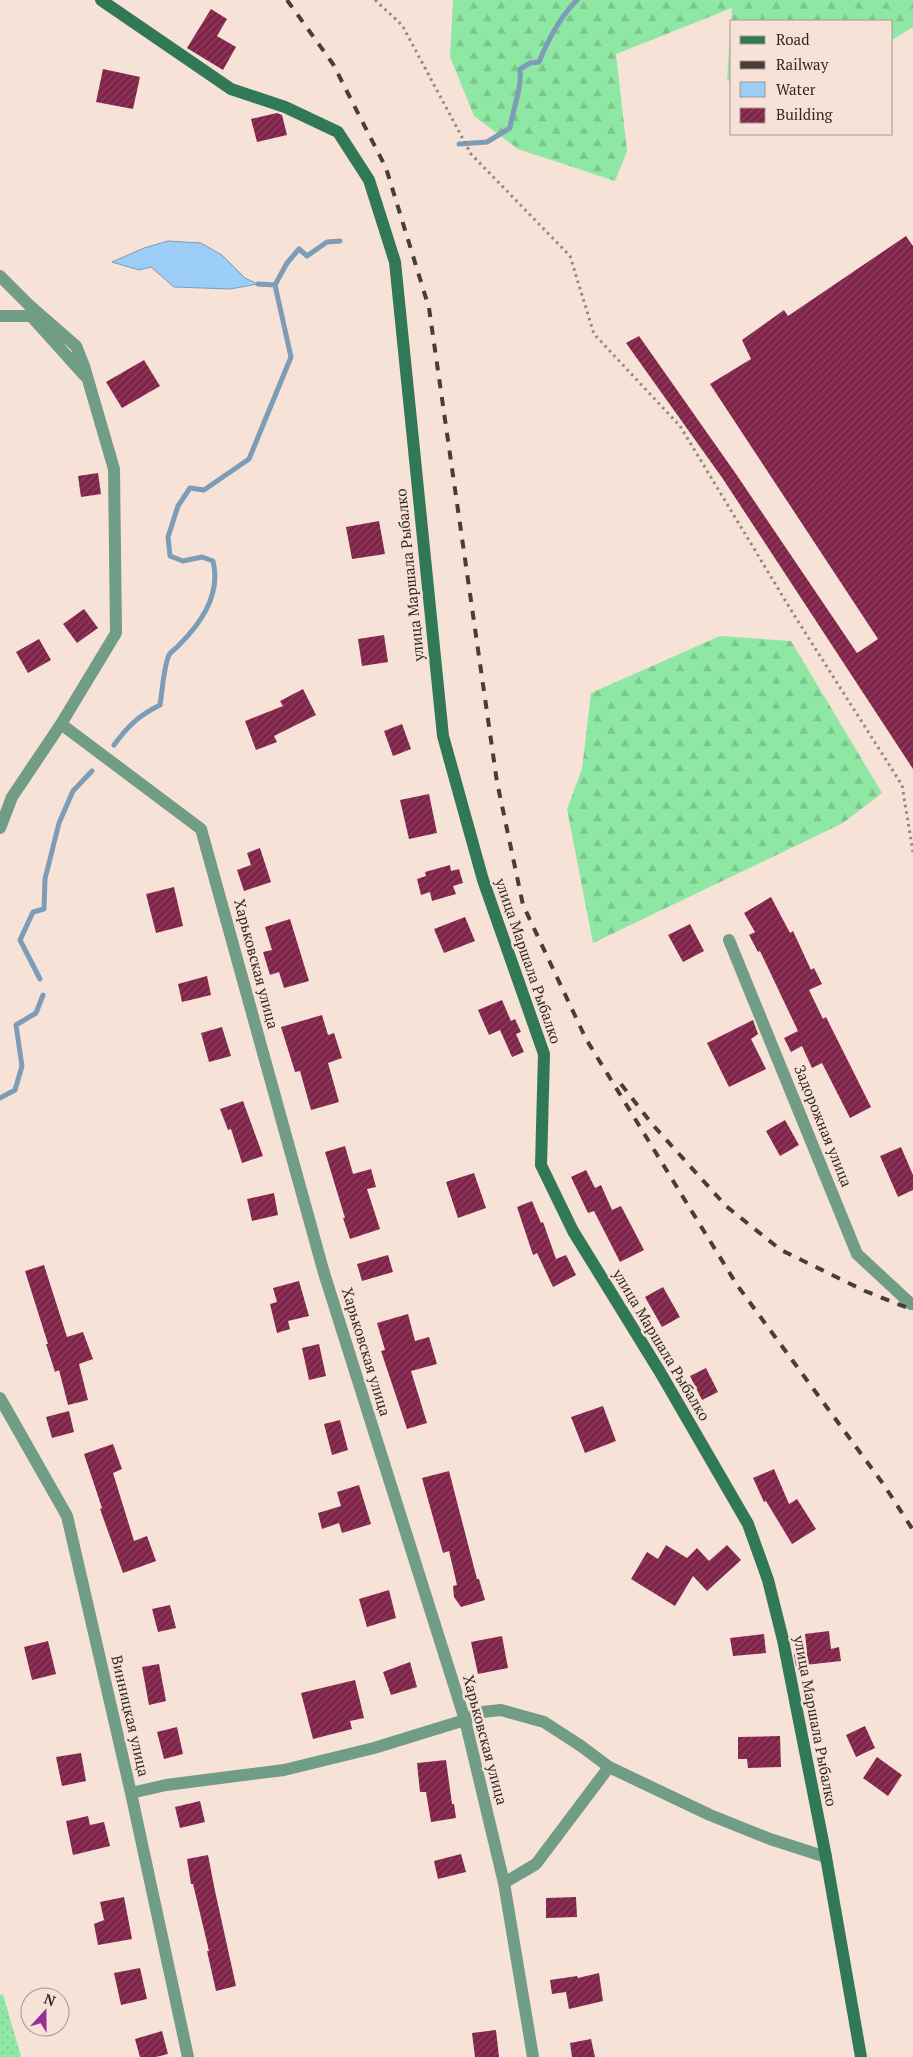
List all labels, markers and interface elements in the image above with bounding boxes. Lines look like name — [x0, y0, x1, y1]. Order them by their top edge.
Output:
legend — [730, 20, 893, 135]
text: Road — [776, 29, 809, 49]
text: Railway — [776, 54, 829, 74]
text: Water — [776, 79, 816, 99]
text: Building — [776, 104, 834, 124]
street label: улица Маршала Рыбалко — [390, 488, 428, 663]
street label: улица Маршала Рыбалко — [491, 874, 567, 1046]
street label: Харьковская улица — [230, 897, 284, 1031]
street label: Задорожная улица — [790, 1062, 858, 1190]
street label: улица Маршала Рыбалко — [608, 1264, 715, 1424]
street label: Харьковская улица — [338, 1285, 396, 1419]
street label: улица Маршала Рыбалко — [789, 1633, 842, 1808]
street label: Винницкая улица — [107, 1653, 155, 1779]
street label: Харьковская улица — [459, 1673, 513, 1807]
north arrow — [20, 1987, 70, 2037]
text: N — [41, 1989, 59, 2010]

